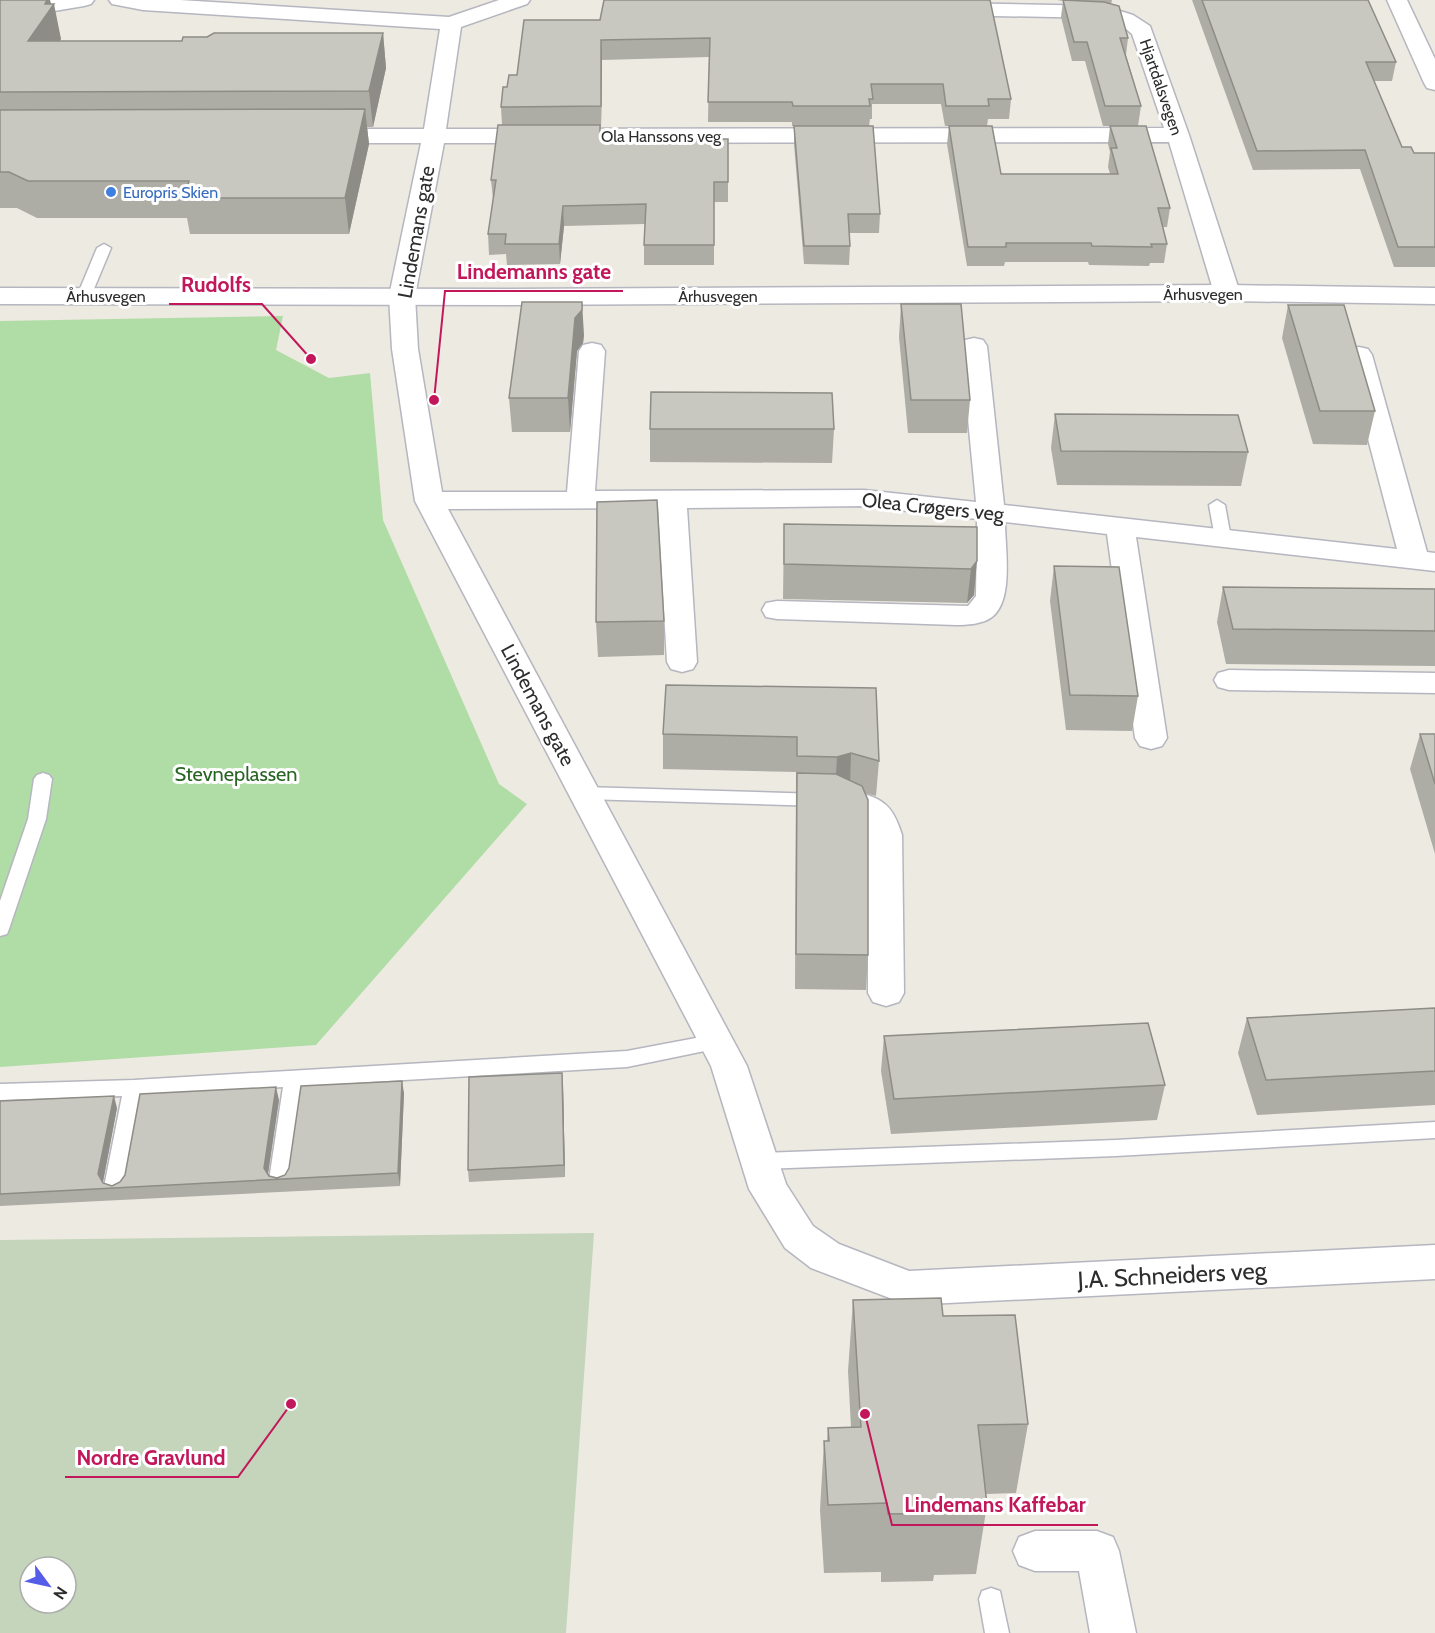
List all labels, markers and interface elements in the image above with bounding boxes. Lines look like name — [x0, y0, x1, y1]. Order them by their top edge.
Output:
street label: Hjartdalsvegen — [1136, 36, 1186, 138]
street label: Ola Hanssons veg — [601, 127, 722, 146]
street label: Lindemans gate — [393, 164, 439, 300]
place label: Europris Skien — [123, 183, 218, 202]
marker: Europris Skien — [104, 185, 118, 199]
callout: Lindemanns gate — [445, 252, 623, 291]
text: Lindemanns gate — [457, 259, 611, 284]
callout: Rudolfs — [169, 265, 262, 304]
text: Rudolfs — [181, 272, 251, 297]
street label: Århusvegen — [1163, 285, 1243, 304]
street label: Århusvegen — [66, 287, 146, 306]
street label: Århusvegen — [678, 287, 758, 306]
street label: Olea Crøgers veg — [861, 488, 1006, 526]
street label: Lindemans gate — [496, 640, 580, 770]
park label: Stevneplassen — [175, 762, 297, 786]
street label: J.A. Schneiders veg — [1076, 1256, 1268, 1294]
callout: Nordre Gravlund — [65, 1438, 238, 1477]
text: Nordre Gravlund — [76, 1445, 226, 1470]
callout: Lindemans Kaffebar — [892, 1486, 1098, 1525]
text: Lindemans Kaffebar — [904, 1492, 1086, 1517]
north arrow — [18, 1555, 78, 1615]
text: N — [49, 1583, 71, 1603]

